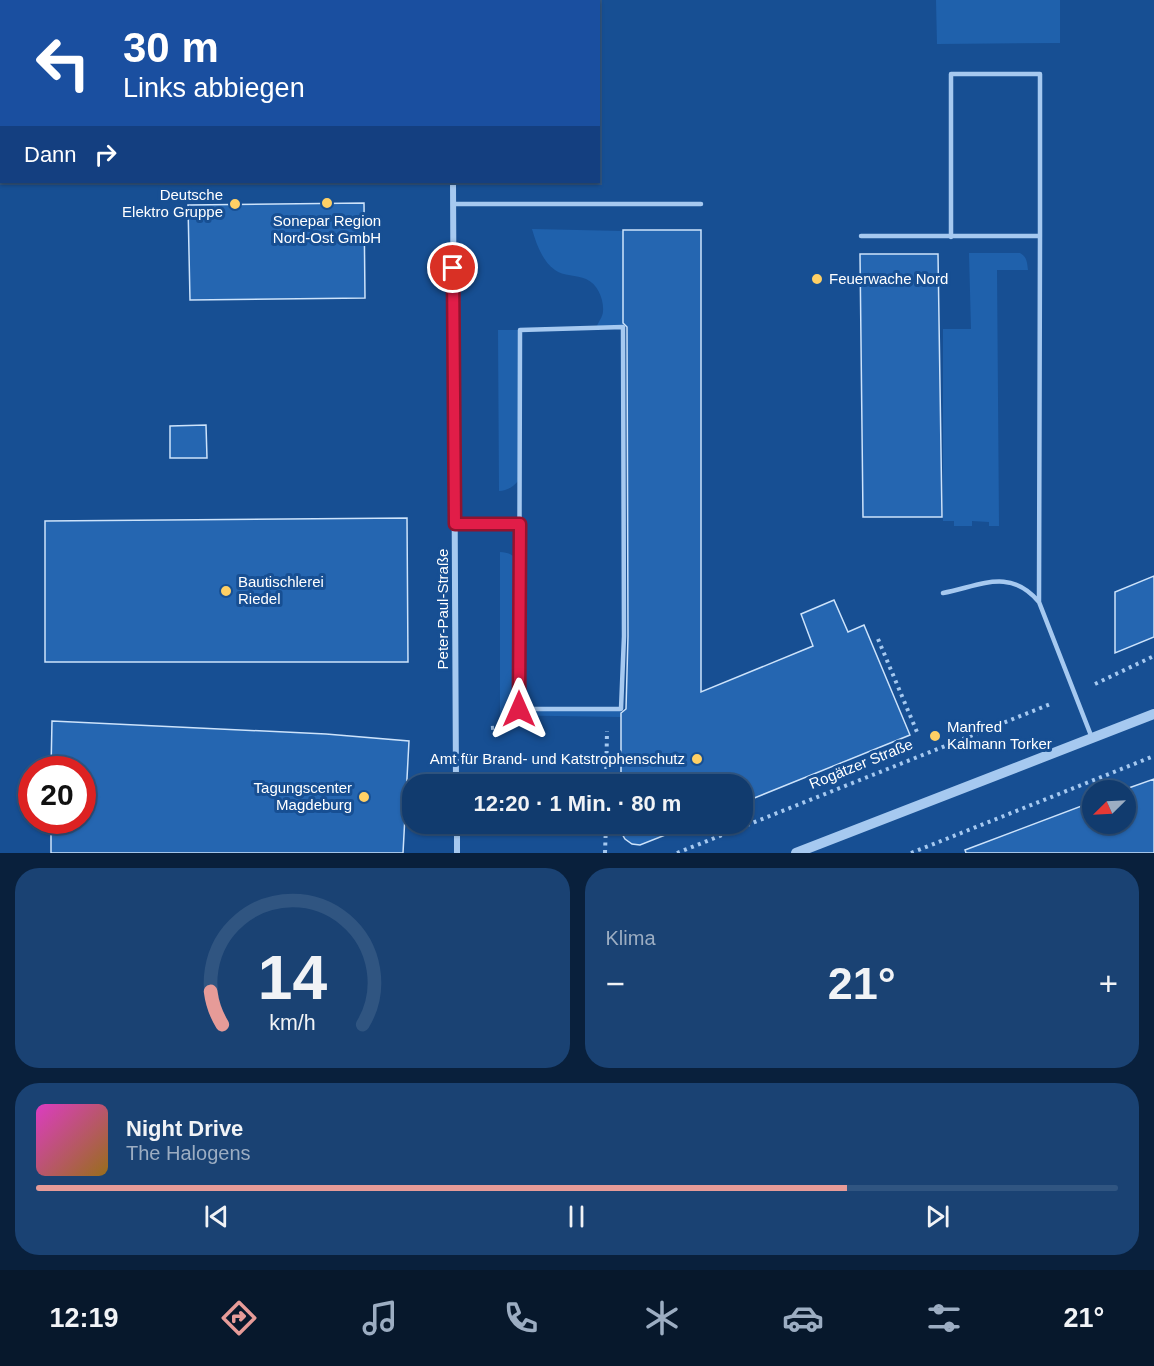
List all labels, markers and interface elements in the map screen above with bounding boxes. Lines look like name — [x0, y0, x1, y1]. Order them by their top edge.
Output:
icon: left — [24, 24, 102, 102]
text: 30 m — [123, 24, 219, 71]
text: Links abbiegen — [123, 73, 305, 103]
icon: right — [89, 138, 122, 171]
text: Dann — [24, 142, 77, 167]
place label: Deutsche Elektro Gruppe — [122, 186, 223, 220]
marker: Sonepar Region Nord-Ost GmbH — [320, 196, 334, 210]
marker: Deutsche Elektro Gruppe — [228, 197, 242, 211]
place label: Sonepar Region Nord-Ost GmbH — [273, 212, 381, 246]
pin — [427, 242, 478, 293]
icon: arrive — [436, 251, 469, 284]
place label: Feuerwache Nord — [829, 270, 948, 287]
marker: Feuerwache Nord — [810, 272, 824, 286]
street label: Peter-Paul-Straße — [434, 549, 451, 669]
place label: Bautischlerei Riedel — [238, 573, 324, 607]
marker: Bautischlerei Riedel — [219, 584, 233, 598]
position arrow — [487, 677, 551, 741]
place label: Manfred Kalmann Torker — [947, 718, 1052, 752]
marker: Manfred Kalmann Torker — [928, 729, 942, 743]
street label: Rogätzer Straße — [807, 735, 915, 792]
place label: Amt für Brand- und Katstrophenschutz — [430, 750, 685, 767]
marker: Amt für Brand- und Katstrophenschutz — [690, 752, 704, 766]
speed limit sign: 20 — [18, 756, 96, 834]
place label: Tagungscenter Magdeburg — [254, 779, 352, 813]
north arrow — [1082, 780, 1136, 834]
map controls — [1082, 780, 1136, 834]
marker: Tagungscenter Magdeburg — [357, 790, 371, 804]
text: 12:20 · 1 Min. · 80 m — [474, 791, 681, 816]
text: Klima — [606, 927, 656, 949]
text: 14 — [258, 943, 327, 1012]
text: 21° — [828, 958, 896, 1009]
text: − — [606, 965, 625, 1002]
text: + — [1099, 965, 1118, 1002]
text: km/h — [269, 1011, 315, 1035]
text: Night Drive — [126, 1116, 243, 1141]
text: The Halogens — [126, 1142, 251, 1164]
icon: previous — [200, 1200, 233, 1233]
icon: pause — [560, 1200, 593, 1233]
icon: next — [921, 1200, 954, 1233]
icon: directions — [218, 1297, 260, 1339]
icon: music — [359, 1297, 401, 1339]
icon: phone — [500, 1297, 542, 1339]
icon: climate — [641, 1297, 683, 1339]
icon: car — [782, 1297, 824, 1339]
icon: filters — [923, 1297, 965, 1339]
text: 12:19 — [50, 1303, 119, 1333]
text: 21° — [1064, 1303, 1104, 1333]

